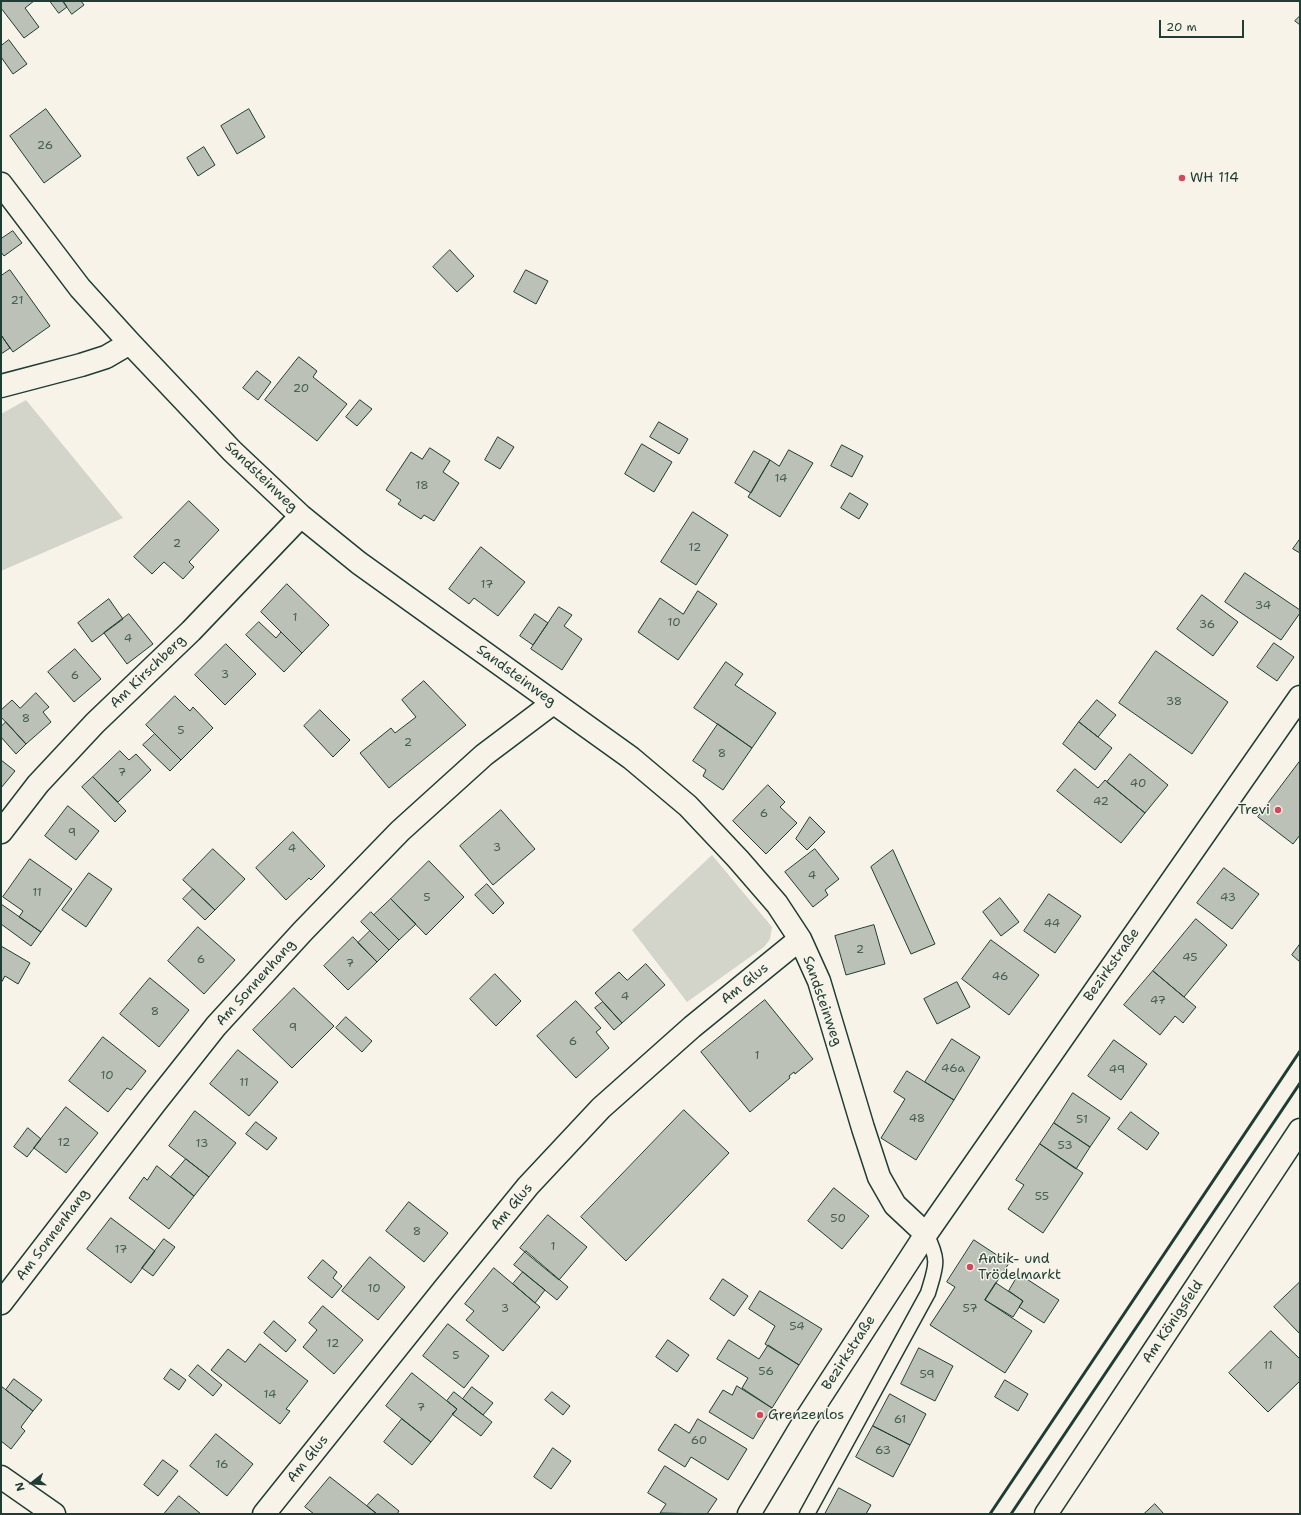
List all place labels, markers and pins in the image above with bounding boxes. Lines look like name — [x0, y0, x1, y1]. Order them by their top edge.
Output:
place label: WH 114 — [1190, 170, 1239, 186]
marker: WH 114 — [1177, 173, 1187, 183]
place label: Trevi — [1238, 802, 1270, 818]
marker: Trevi — [1273, 805, 1283, 815]
place label: Antik- und Trödelmarkt — [978, 1251, 1061, 1284]
marker: Antik- und Trödelmarkt — [965, 1262, 975, 1272]
place label: Grenzenlos — [768, 1407, 844, 1423]
marker: Grenzenlos — [755, 1410, 765, 1420]

